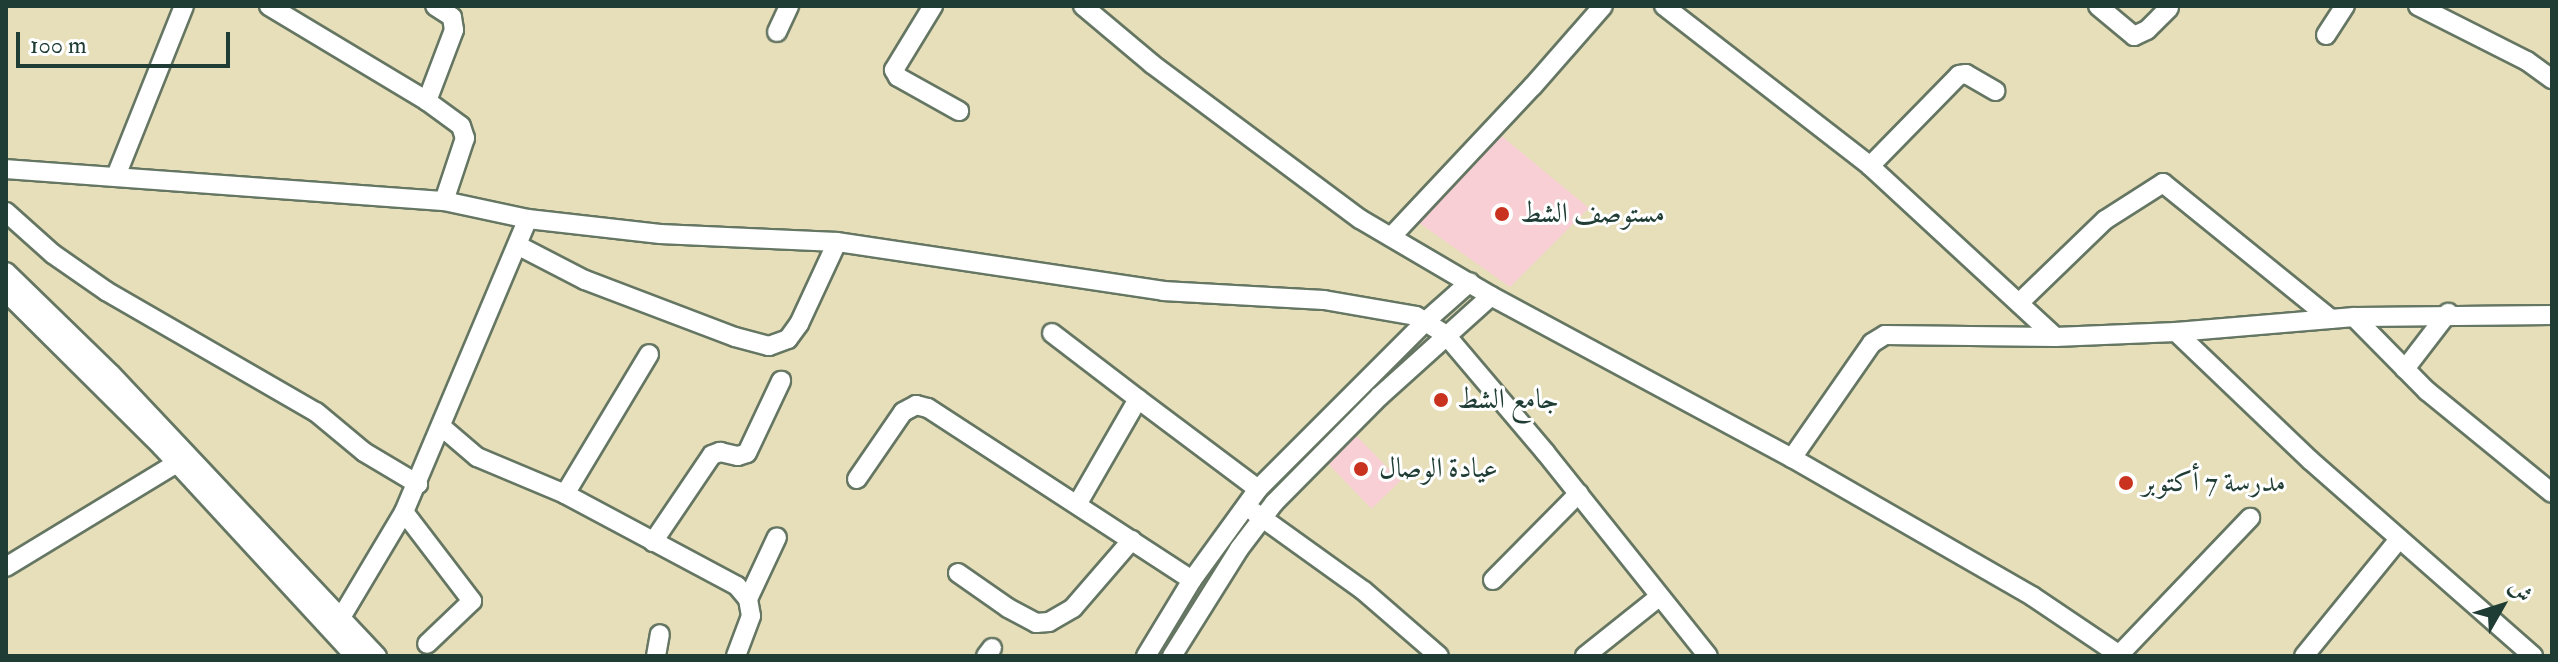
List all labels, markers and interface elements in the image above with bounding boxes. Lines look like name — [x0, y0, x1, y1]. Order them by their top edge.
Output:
scale bar — [20, 16, 234, 66]
text: 100 m — [30, 30, 87, 61]
place label: مستوصف الشط — [1520, 197, 1665, 231]
marker: مستوصف الشط — [1491, 203, 1513, 225]
place label: جامع الشط — [1457, 383, 1559, 417]
marker: جامع الشط — [1432, 391, 1450, 409]
place label: عيادة الوصال — [1379, 452, 1498, 486]
marker: عيادة الوصال — [1350, 458, 1372, 480]
place label: مدرسة 7 أكتوبر — [2142, 466, 2286, 500]
marker: مدرسة 7 أكتوبر — [2117, 474, 2135, 492]
north arrow — [2462, 566, 2542, 646]
text: ش — [2503, 574, 2538, 608]

